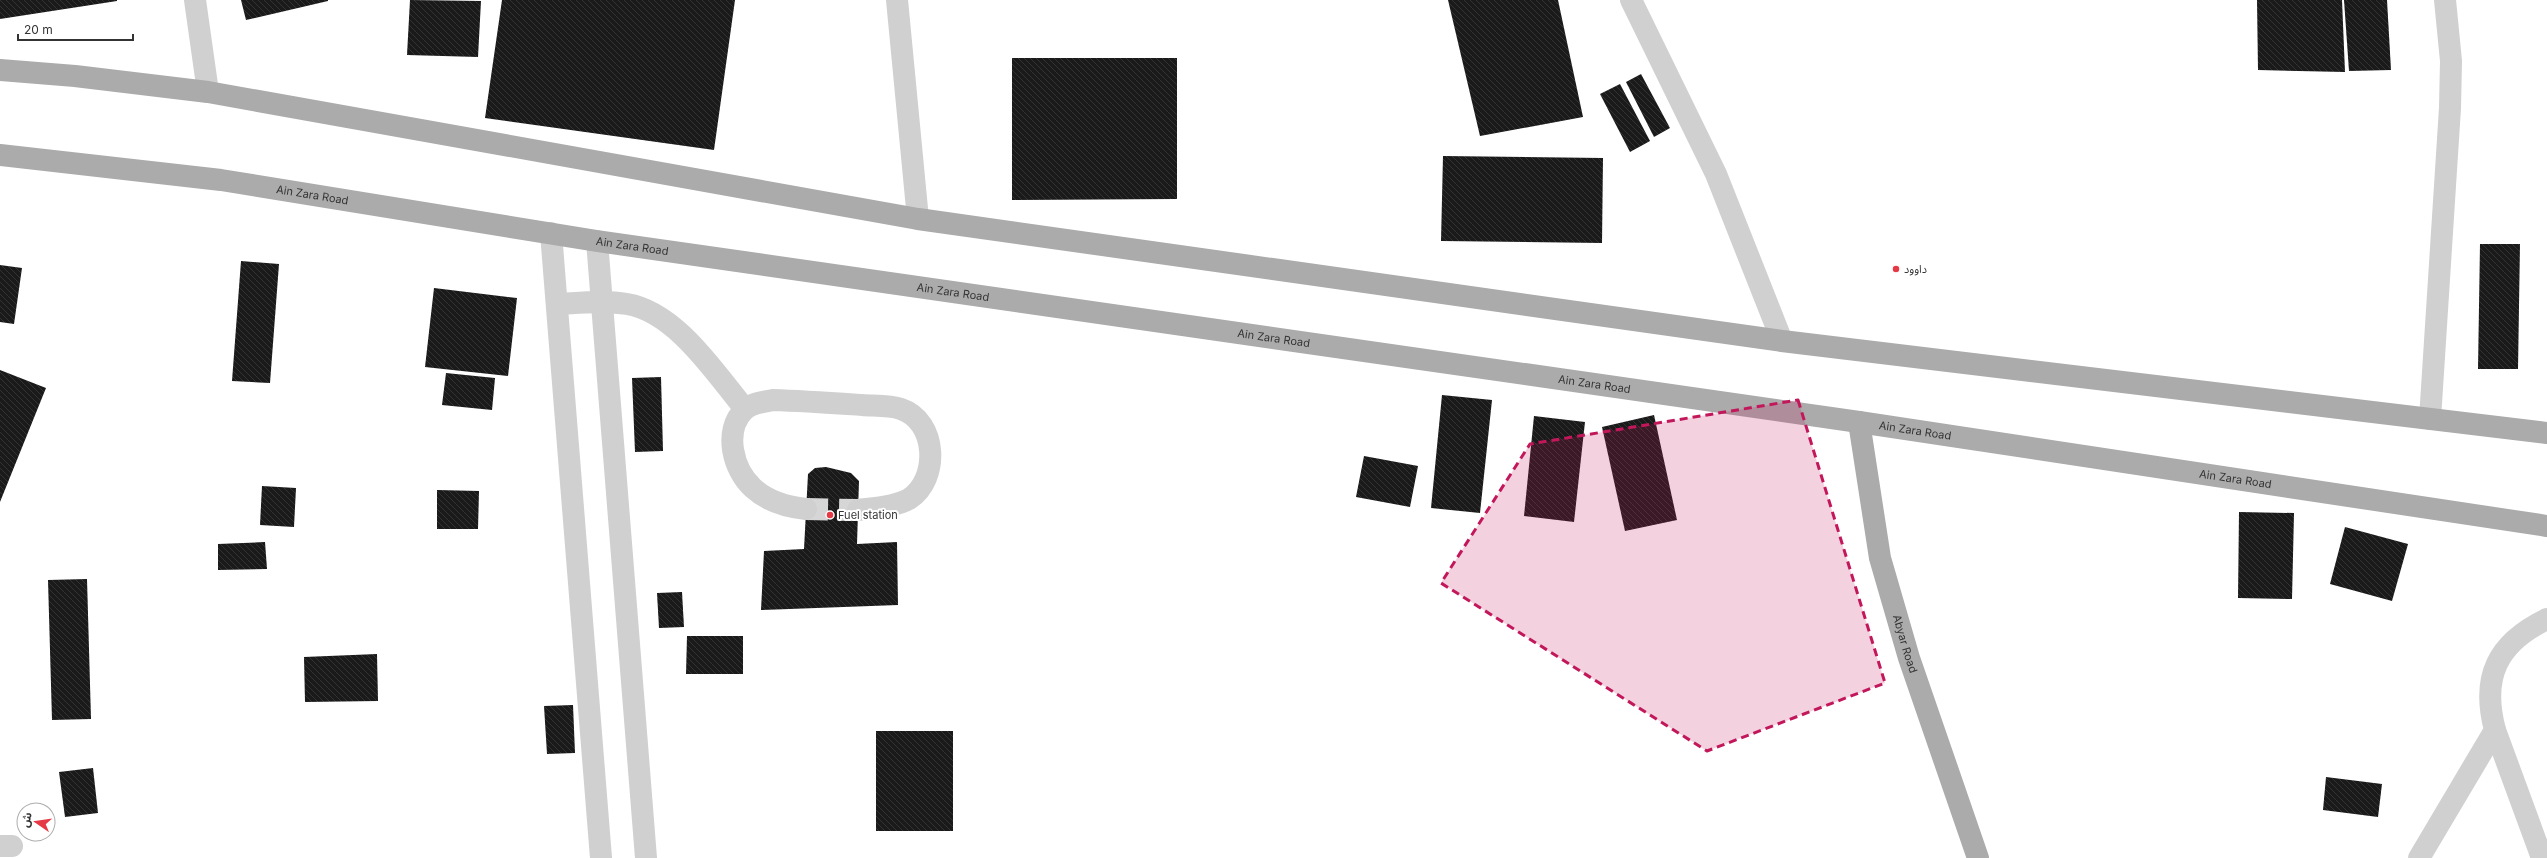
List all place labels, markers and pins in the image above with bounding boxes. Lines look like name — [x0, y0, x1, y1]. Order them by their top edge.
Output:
place label: داوود — [1904, 262, 1927, 276]
marker: داوود — [1891, 264, 1901, 274]
place label: Fuel station — [838, 508, 898, 522]
marker: Fuel station — [825, 510, 835, 520]

